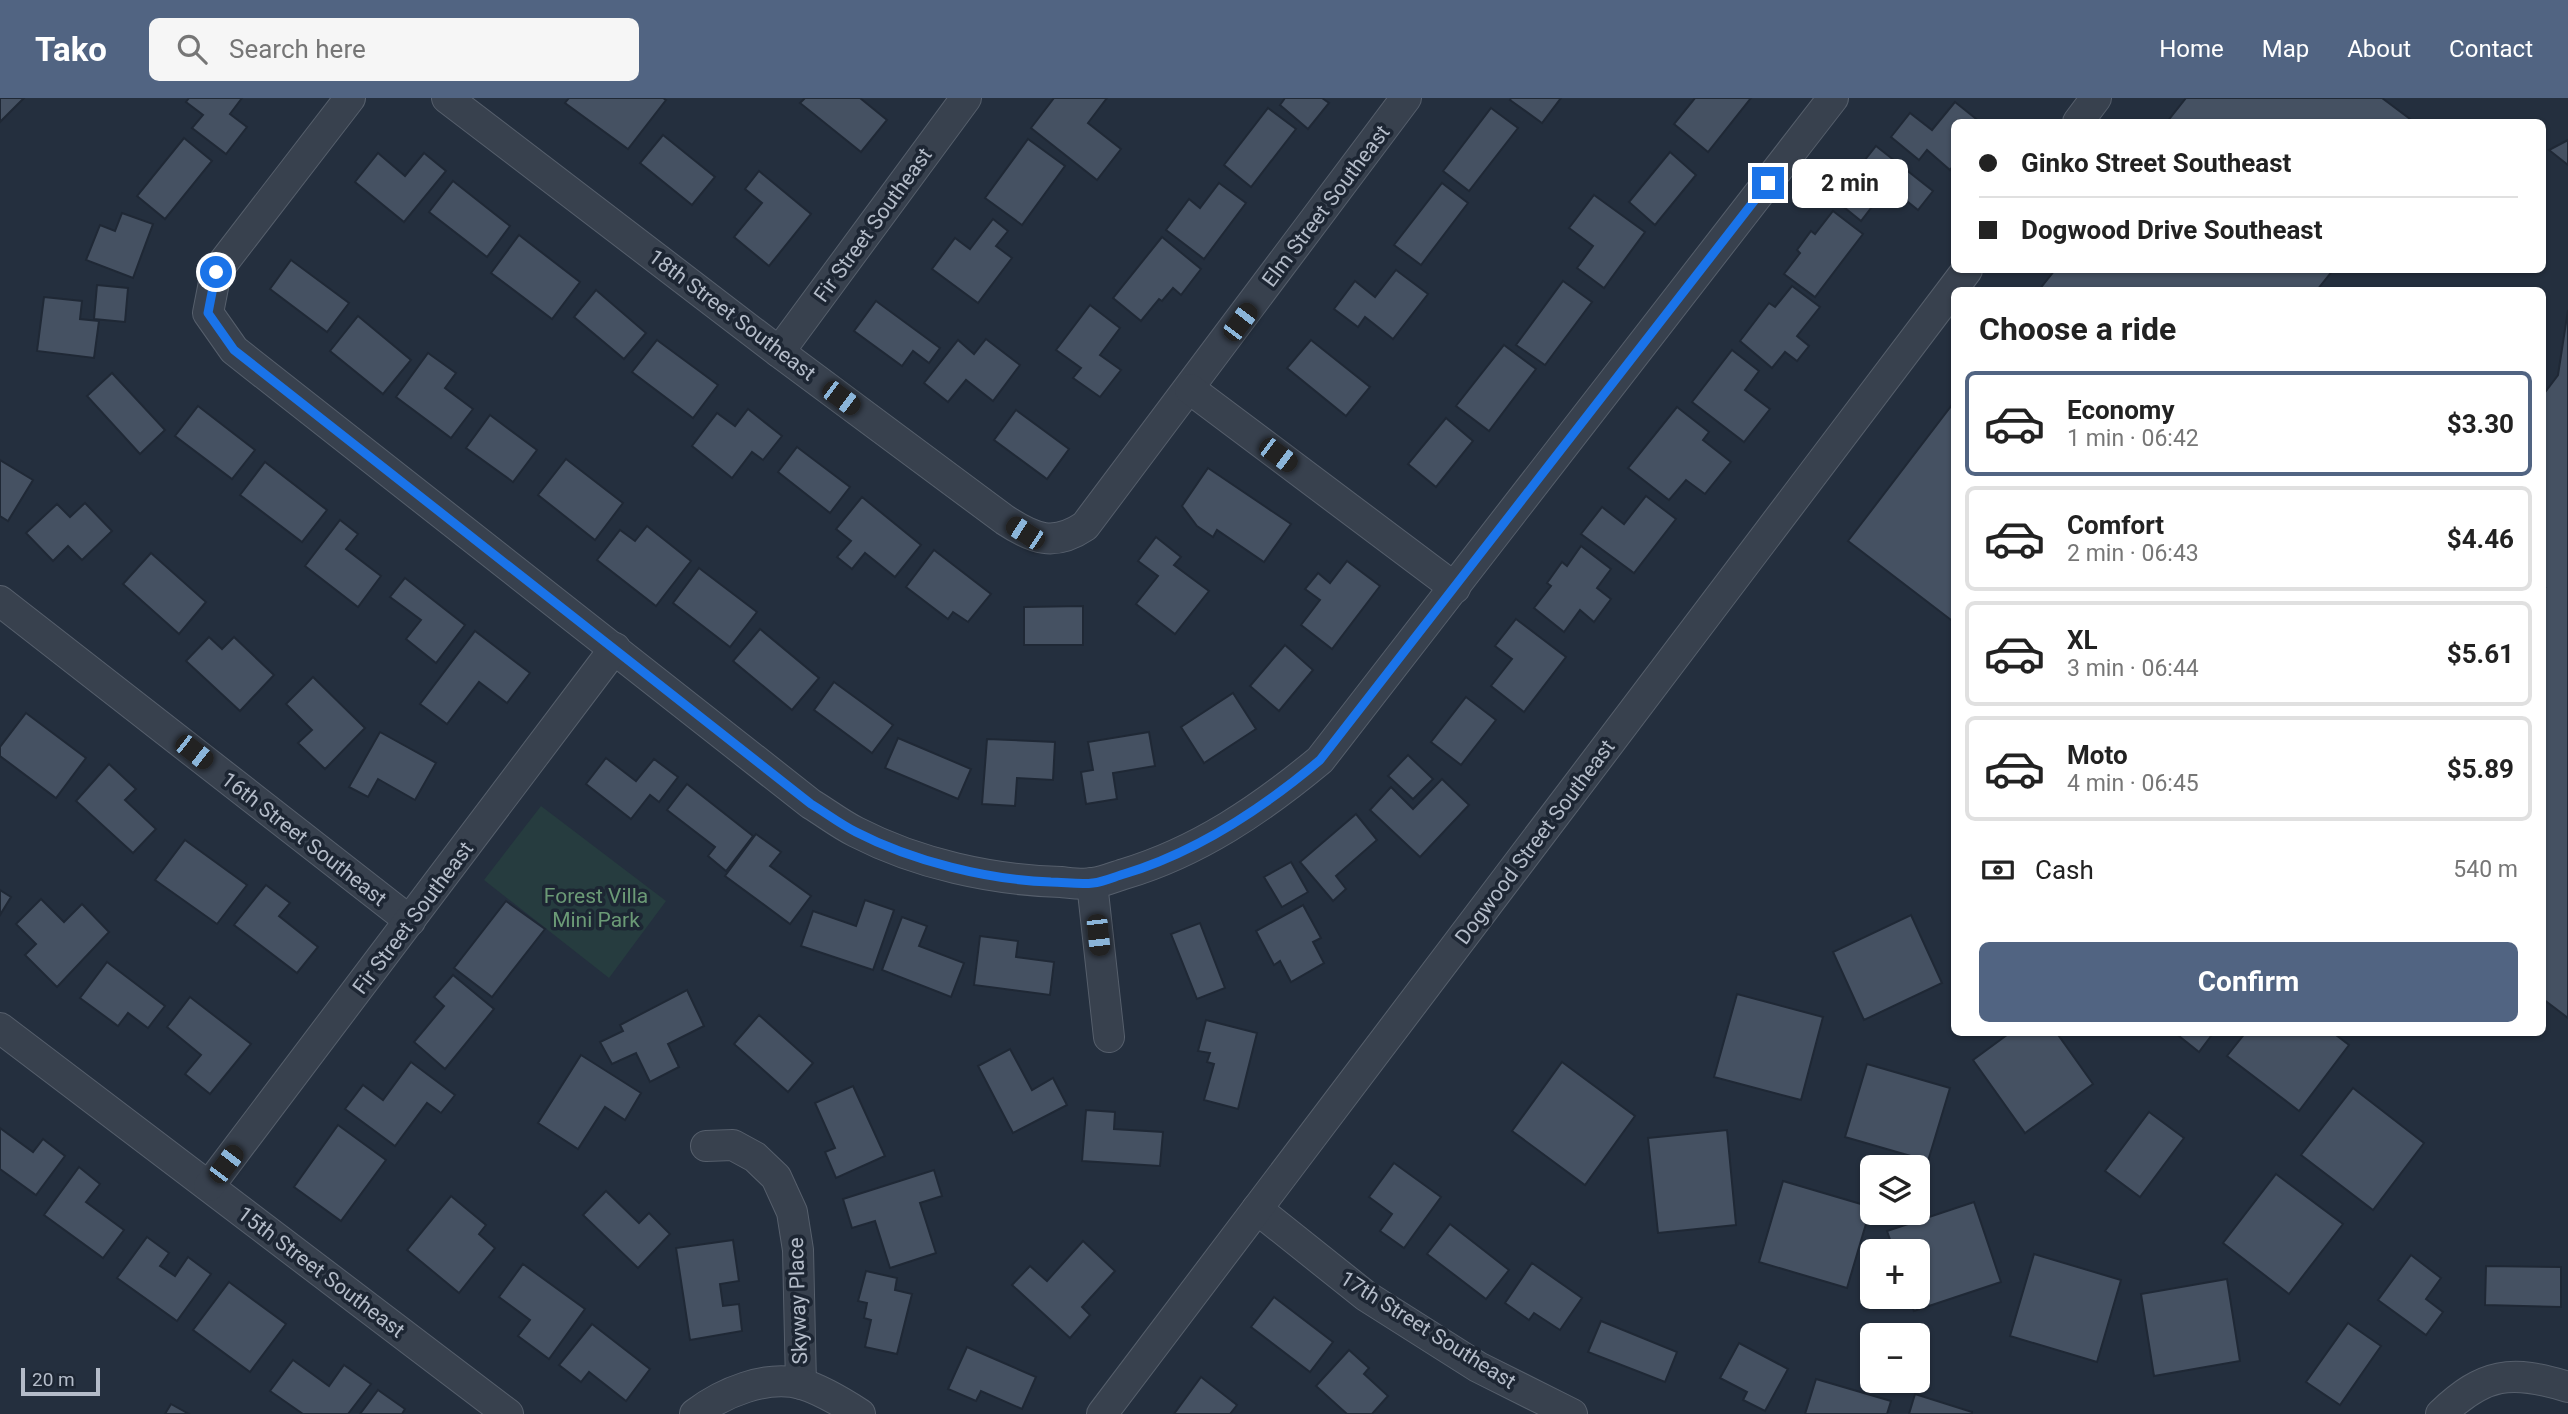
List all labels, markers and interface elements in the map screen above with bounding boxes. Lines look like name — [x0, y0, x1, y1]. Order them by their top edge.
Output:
search box — [149, 18, 639, 81]
text: Tako — [35, 30, 107, 69]
icon: search — [173, 30, 211, 68]
text: Search here — [229, 34, 366, 64]
text: Home — [2159, 35, 2224, 63]
text: Map — [2262, 35, 2309, 63]
text: About — [2347, 35, 2411, 63]
text: Contact — [2449, 35, 2533, 63]
street label: Elm Street Southeast — [1257, 120, 1395, 291]
street label: Fir Street Southeast — [809, 143, 937, 307]
text: Ginko Street Southeast — [2021, 148, 2291, 178]
callout: 2 min — [1792, 158, 1908, 208]
route end — [1752, 167, 1784, 199]
text: 2 min — [1821, 170, 1879, 197]
text: Dogwood Drive Southeast — [2021, 215, 2323, 245]
street label: 18th Street Southeast — [644, 244, 820, 386]
route start — [200, 256, 232, 288]
car — [1219, 299, 1262, 345]
text: Choose a ride — [1979, 310, 2176, 348]
car — [818, 377, 865, 419]
icon: car — [1983, 392, 2046, 455]
text: Economy — [2067, 395, 2174, 425]
text: $3.30 — [2447, 409, 2514, 439]
text: 1 min · 06:42 — [2067, 425, 2199, 452]
car — [1255, 434, 1302, 476]
icon: car — [1983, 507, 2046, 570]
text: Comfort — [2067, 510, 2164, 540]
car — [1002, 513, 1049, 553]
text: $4.46 — [2447, 524, 2514, 554]
text: 2 min · 06:43 — [2067, 540, 2199, 567]
icon: car — [1983, 622, 2046, 685]
text: XL — [2067, 625, 2098, 655]
text: $5.61 — [2447, 639, 2514, 669]
text: 3 min · 06:44 — [2067, 655, 2199, 682]
car — [171, 731, 218, 773]
street label: Dogwood Street Southeast — [1450, 735, 1620, 949]
icon: car — [1983, 737, 2046, 800]
text: Moto — [2067, 740, 2128, 770]
text: $5.89 — [2447, 754, 2514, 784]
street label: 16th Street Southeast — [217, 767, 391, 911]
text: 4 min · 06:45 — [2067, 770, 2199, 797]
street label: Fir Street Southeast — [348, 837, 478, 999]
icon: cash — [1979, 851, 2017, 889]
text: Cash — [2035, 855, 2094, 885]
text: 540 m — [2453, 856, 2518, 883]
park label: Forest Villa Mini Park — [544, 884, 648, 932]
car — [1086, 913, 1111, 957]
button: Confirm — [1979, 942, 2518, 1022]
car — [205, 1141, 248, 1187]
map controls — [1860, 1155, 1930, 1393]
button: layers — [1860, 1155, 1930, 1225]
street label: 15th Street Southeast — [233, 1201, 409, 1343]
street label: Skyway Place — [784, 1237, 812, 1365]
button: + — [1860, 1239, 1930, 1309]
street label: 17th Street Southeast — [1336, 1266, 1520, 1394]
button: − — [1860, 1323, 1930, 1393]
scale bar — [21, 1365, 100, 1397]
text: 20 m — [32, 1368, 75, 1391]

